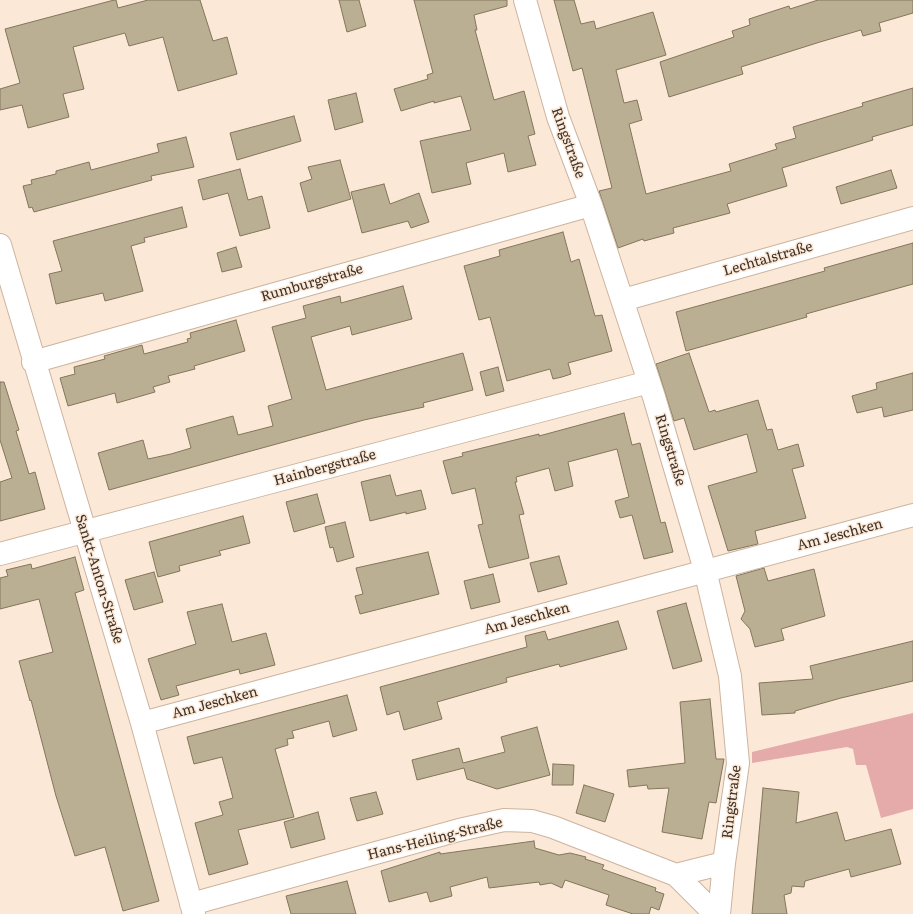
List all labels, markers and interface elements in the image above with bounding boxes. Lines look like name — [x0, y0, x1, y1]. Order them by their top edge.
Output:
street label: Ringstraße — [547, 105, 589, 181]
street label: Lechtalstraße — [721, 238, 815, 280]
street label: Rumburgstraße — [259, 260, 365, 306]
street label: Ringstraße — [651, 412, 689, 488]
street label: Hainbergstraße — [272, 446, 378, 490]
street label: Sankt-Anton-Straße — [71, 512, 127, 646]
street label: Am Jeschken — [795, 516, 885, 554]
street label: Am Jeschken — [482, 600, 572, 638]
street label: Am Jeschken — [170, 684, 260, 722]
street label: Ringstraße — [719, 764, 745, 840]
street label: Hans-Heiling-Straße — [366, 814, 504, 864]

